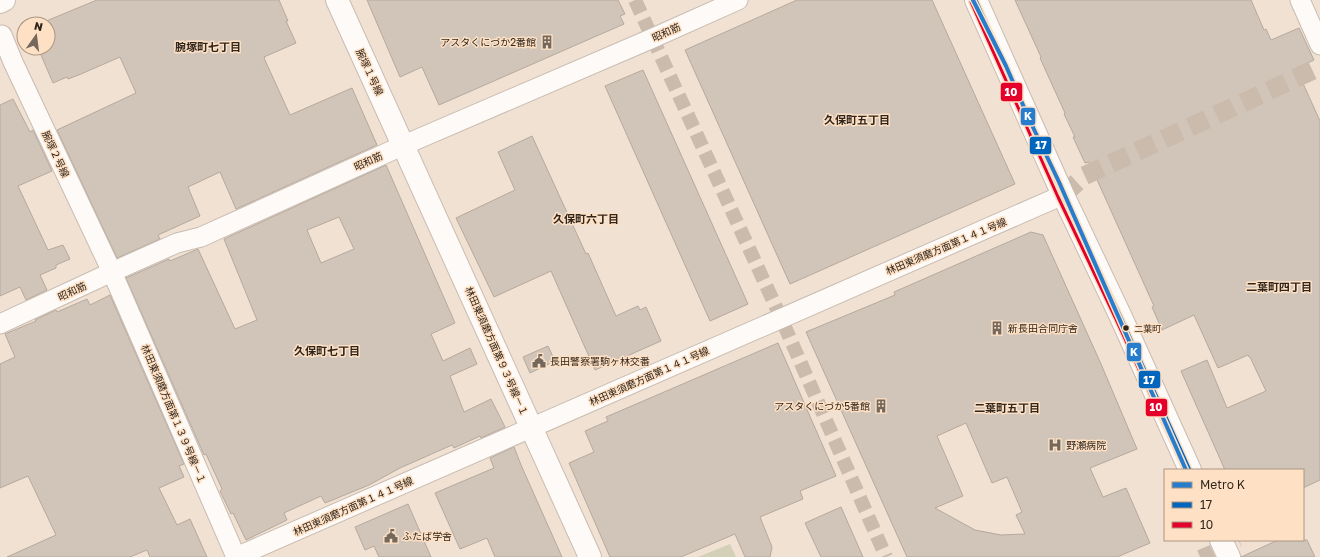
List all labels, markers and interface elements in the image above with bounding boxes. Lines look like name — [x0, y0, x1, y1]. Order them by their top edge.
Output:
north arrow — [16, 16, 56, 56]
text: N — [33, 18, 44, 33]
street label: 昭和筋 — [650, 20, 682, 44]
building icon: アスタくにづか2番館 — [539, 34, 555, 50]
place label: アスタくにづか2番館 — [440, 36, 536, 48]
district label: 腕塚町七丁目 — [175, 40, 241, 53]
street label: 腕塚１号線 — [354, 47, 386, 97]
line badge: 10 — [1000, 82, 1023, 102]
text: 10 — [1005, 85, 1017, 98]
line badge: K — [1020, 107, 1036, 126]
text: K — [1024, 109, 1032, 122]
district label: 久保町五丁目 — [824, 113, 890, 126]
street label: 腕塚２号線 — [40, 129, 72, 179]
line badge: 17 — [1029, 136, 1052, 155]
text: 17 — [1035, 138, 1047, 151]
street label: 昭和筋 — [352, 149, 384, 173]
district label: 久保町六丁目 — [553, 212, 619, 225]
street label: 林田東須磨方面第１４１号線 — [884, 215, 1008, 277]
street label: 昭和筋 — [56, 279, 88, 303]
district label: 二葉町四丁目 — [1246, 280, 1312, 293]
street label: 林田東須磨方面第９３号線－１ — [463, 285, 531, 417]
building icon: 新長田合同庁舎 — [989, 320, 1005, 336]
place label: 新長田合同庁舎 — [1008, 322, 1078, 334]
marker: 二葉町 — [1121, 323, 1131, 333]
place label: 二葉町 — [1134, 323, 1161, 334]
line badge: K — [1126, 342, 1142, 362]
street label: 林田東須磨方面第１３９号線－１ — [139, 343, 209, 485]
district label: 久保町七丁目 — [294, 344, 360, 357]
street label: 林田東須磨方面第１４１号線 — [587, 344, 711, 408]
text: K — [1130, 345, 1138, 358]
public building icon: 長田警察署駒ヶ林交番 — [531, 353, 547, 369]
place label: 長田警察署駒ヶ林交番 — [550, 355, 650, 367]
line badge: 17 — [1138, 370, 1161, 389]
text: 17 — [1143, 373, 1155, 386]
building icon: アスタくにづか5番館 — [873, 398, 889, 414]
line badge: 10 — [1145, 398, 1168, 417]
place label: アスタくにづか5番館 — [774, 400, 870, 412]
text: 10 — [1150, 400, 1162, 413]
district label: 二葉町五丁目 — [974, 401, 1040, 414]
hospital icon: 野瀬病院 — [1047, 437, 1063, 453]
place label: 野瀬病院 — [1066, 439, 1106, 451]
legend — [1164, 469, 1304, 541]
street label: 林田東須磨方面第１４１号線 — [291, 474, 415, 538]
text: Metro K — [1200, 477, 1245, 492]
text: 17 — [1200, 497, 1212, 512]
text: 10 — [1200, 517, 1213, 532]
public building icon: ふたば学舎 — [383, 528, 399, 544]
place label: ふたば学舎 — [402, 530, 452, 542]

